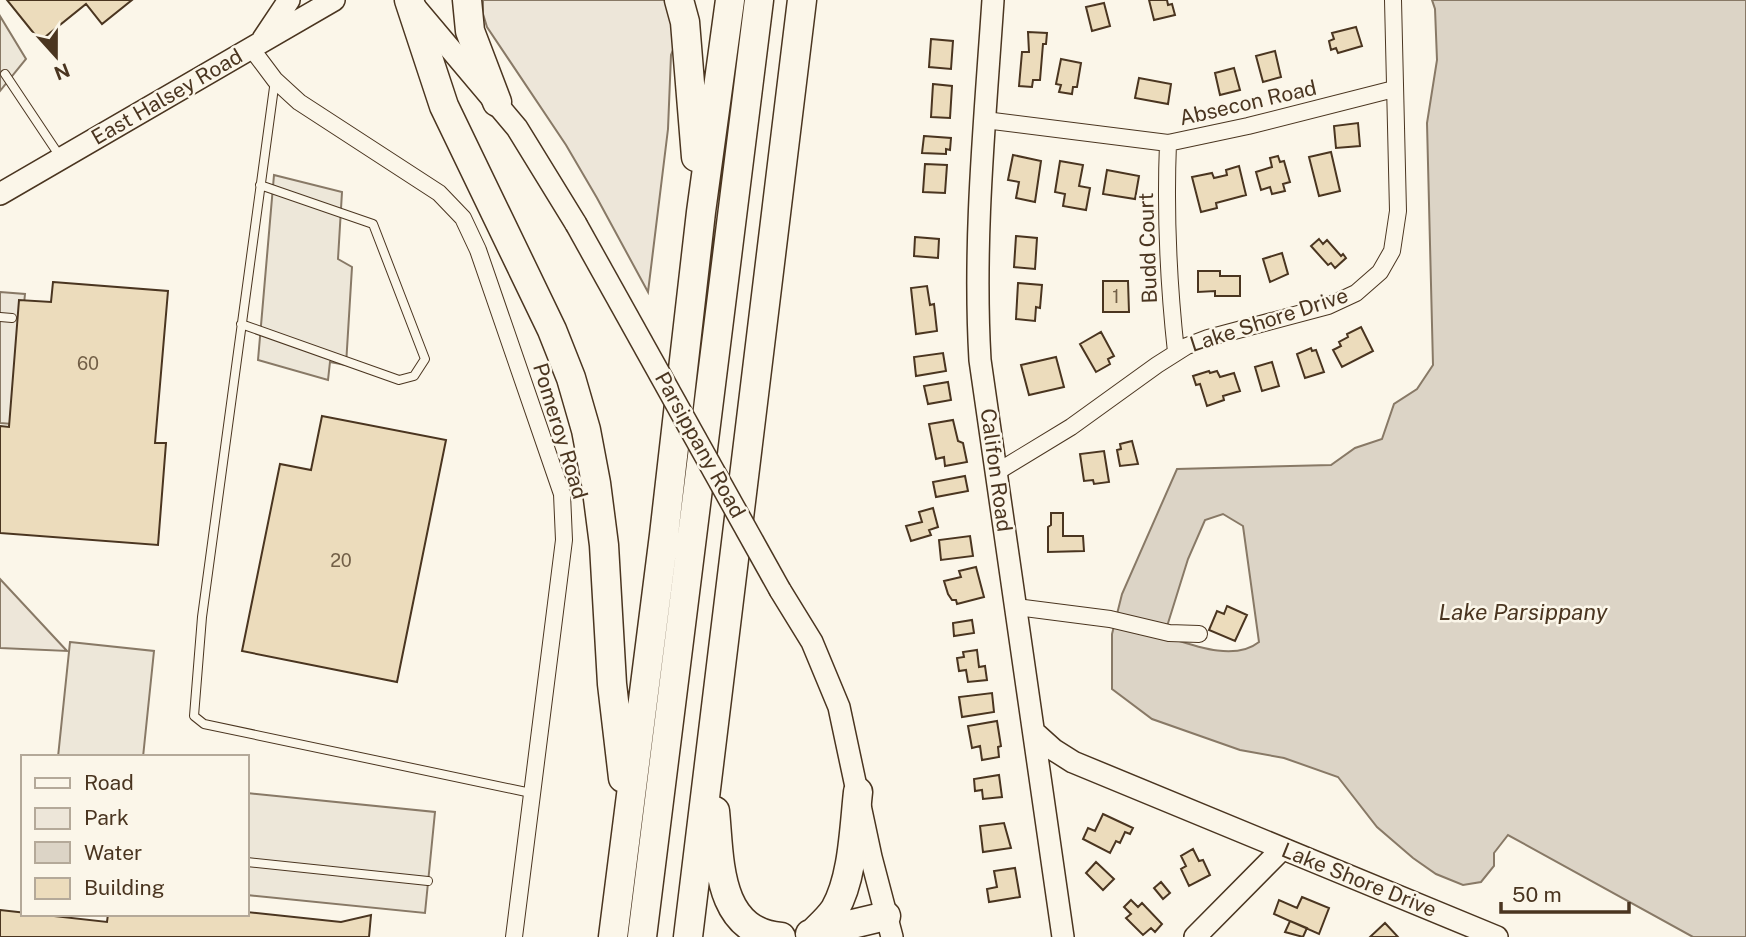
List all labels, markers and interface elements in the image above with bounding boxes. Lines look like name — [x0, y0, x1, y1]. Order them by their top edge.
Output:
north arrow — [21, 21, 91, 91]
street label: East Halsey Road — [87, 43, 247, 150]
text: N — [51, 59, 73, 85]
street label: Absecon Road — [1177, 75, 1319, 130]
street label: Budd Court — [1133, 192, 1162, 304]
street label: Lake Shore Drive — [1187, 282, 1351, 357]
house number: 1 — [1112, 286, 1120, 307]
house number: 60 — [77, 353, 99, 374]
street label: Pomeroy Road — [528, 360, 593, 502]
street label: Parsippany Road — [650, 367, 751, 522]
street label: Califon Road — [975, 407, 1018, 533]
house number: 20 — [330, 550, 352, 571]
water label: Lake Parsippany — [1438, 598, 1609, 625]
legend — [21, 755, 248, 916]
text: Road — [84, 770, 134, 795]
text: Park — [84, 805, 129, 830]
street label: Lake Shore Drive — [1278, 837, 1440, 922]
text: Water — [84, 840, 142, 865]
scale bar — [1501, 870, 1629, 914]
text: Building — [84, 875, 165, 900]
text: 50 m — [1512, 882, 1562, 907]

